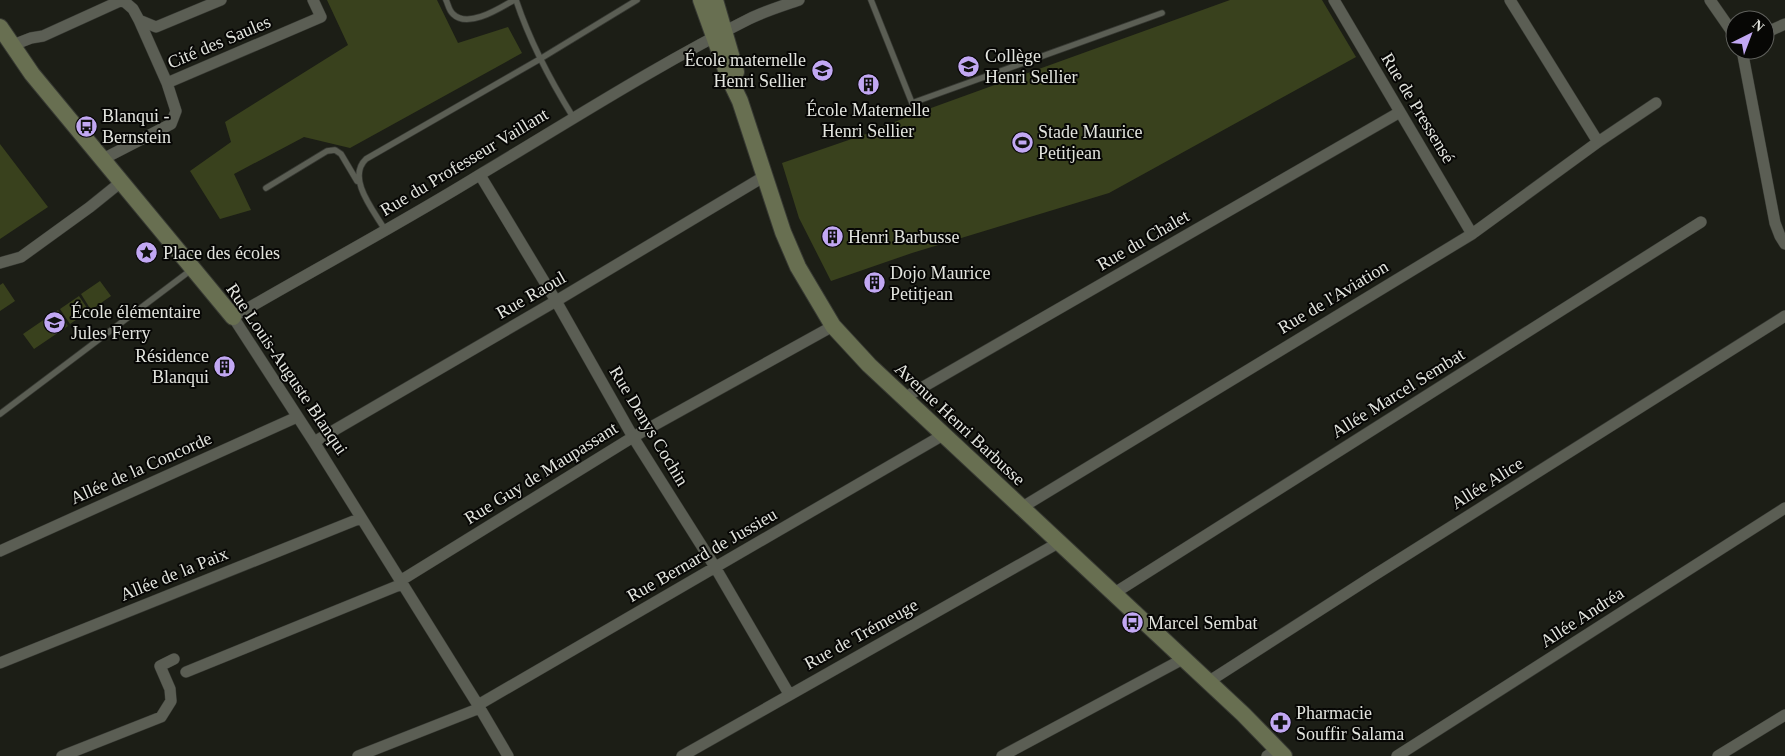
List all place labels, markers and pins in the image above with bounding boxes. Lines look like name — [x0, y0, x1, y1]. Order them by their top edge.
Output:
place label: Collège Henri Sellier — [985, 46, 1077, 87]
place label: École maternelle Henri Sellier — [685, 49, 806, 91]
school or university icon: Collège Henri Sellier — [957, 54, 981, 78]
school or university icon: École maternelle Henri Sellier — [810, 58, 834, 82]
building icon: École Maternelle Henri Sellier — [856, 73, 880, 97]
place label: École Maternelle Henri Sellier — [806, 99, 930, 141]
place label: Blanqui - Bernstein — [102, 106, 171, 147]
bus stop icon: Blanqui - Bernstein — [74, 114, 98, 138]
place label: Stade Maurice Petitjean — [1038, 122, 1142, 163]
sports icon: Stade Maurice Petitjean — [1010, 130, 1034, 154]
building icon: Henri Barbusse — [820, 225, 844, 249]
place label: Henri Barbusse — [848, 227, 959, 247]
place icon: Place des écoles — [135, 241, 159, 265]
place label: Place des écoles — [163, 243, 280, 263]
place label: Dojo Maurice Petitjean — [890, 263, 990, 304]
building icon: Dojo Maurice Petitjean — [862, 271, 886, 295]
place label: École élémentaire Jules Ferry — [71, 301, 200, 343]
school or university icon: École élémentaire Jules Ferry — [43, 310, 67, 334]
place label: Résidence Blanqui — [135, 346, 209, 387]
building icon: Résidence Blanqui — [213, 354, 237, 378]
bus stop icon: Marcel Sembat — [1120, 611, 1144, 635]
place label: Marcel Sembat — [1148, 613, 1257, 633]
place label: Pharmacie Souffir Salama — [1296, 703, 1404, 744]
pharmacy icon: Pharmacie Souffir Salama — [1268, 711, 1292, 735]

